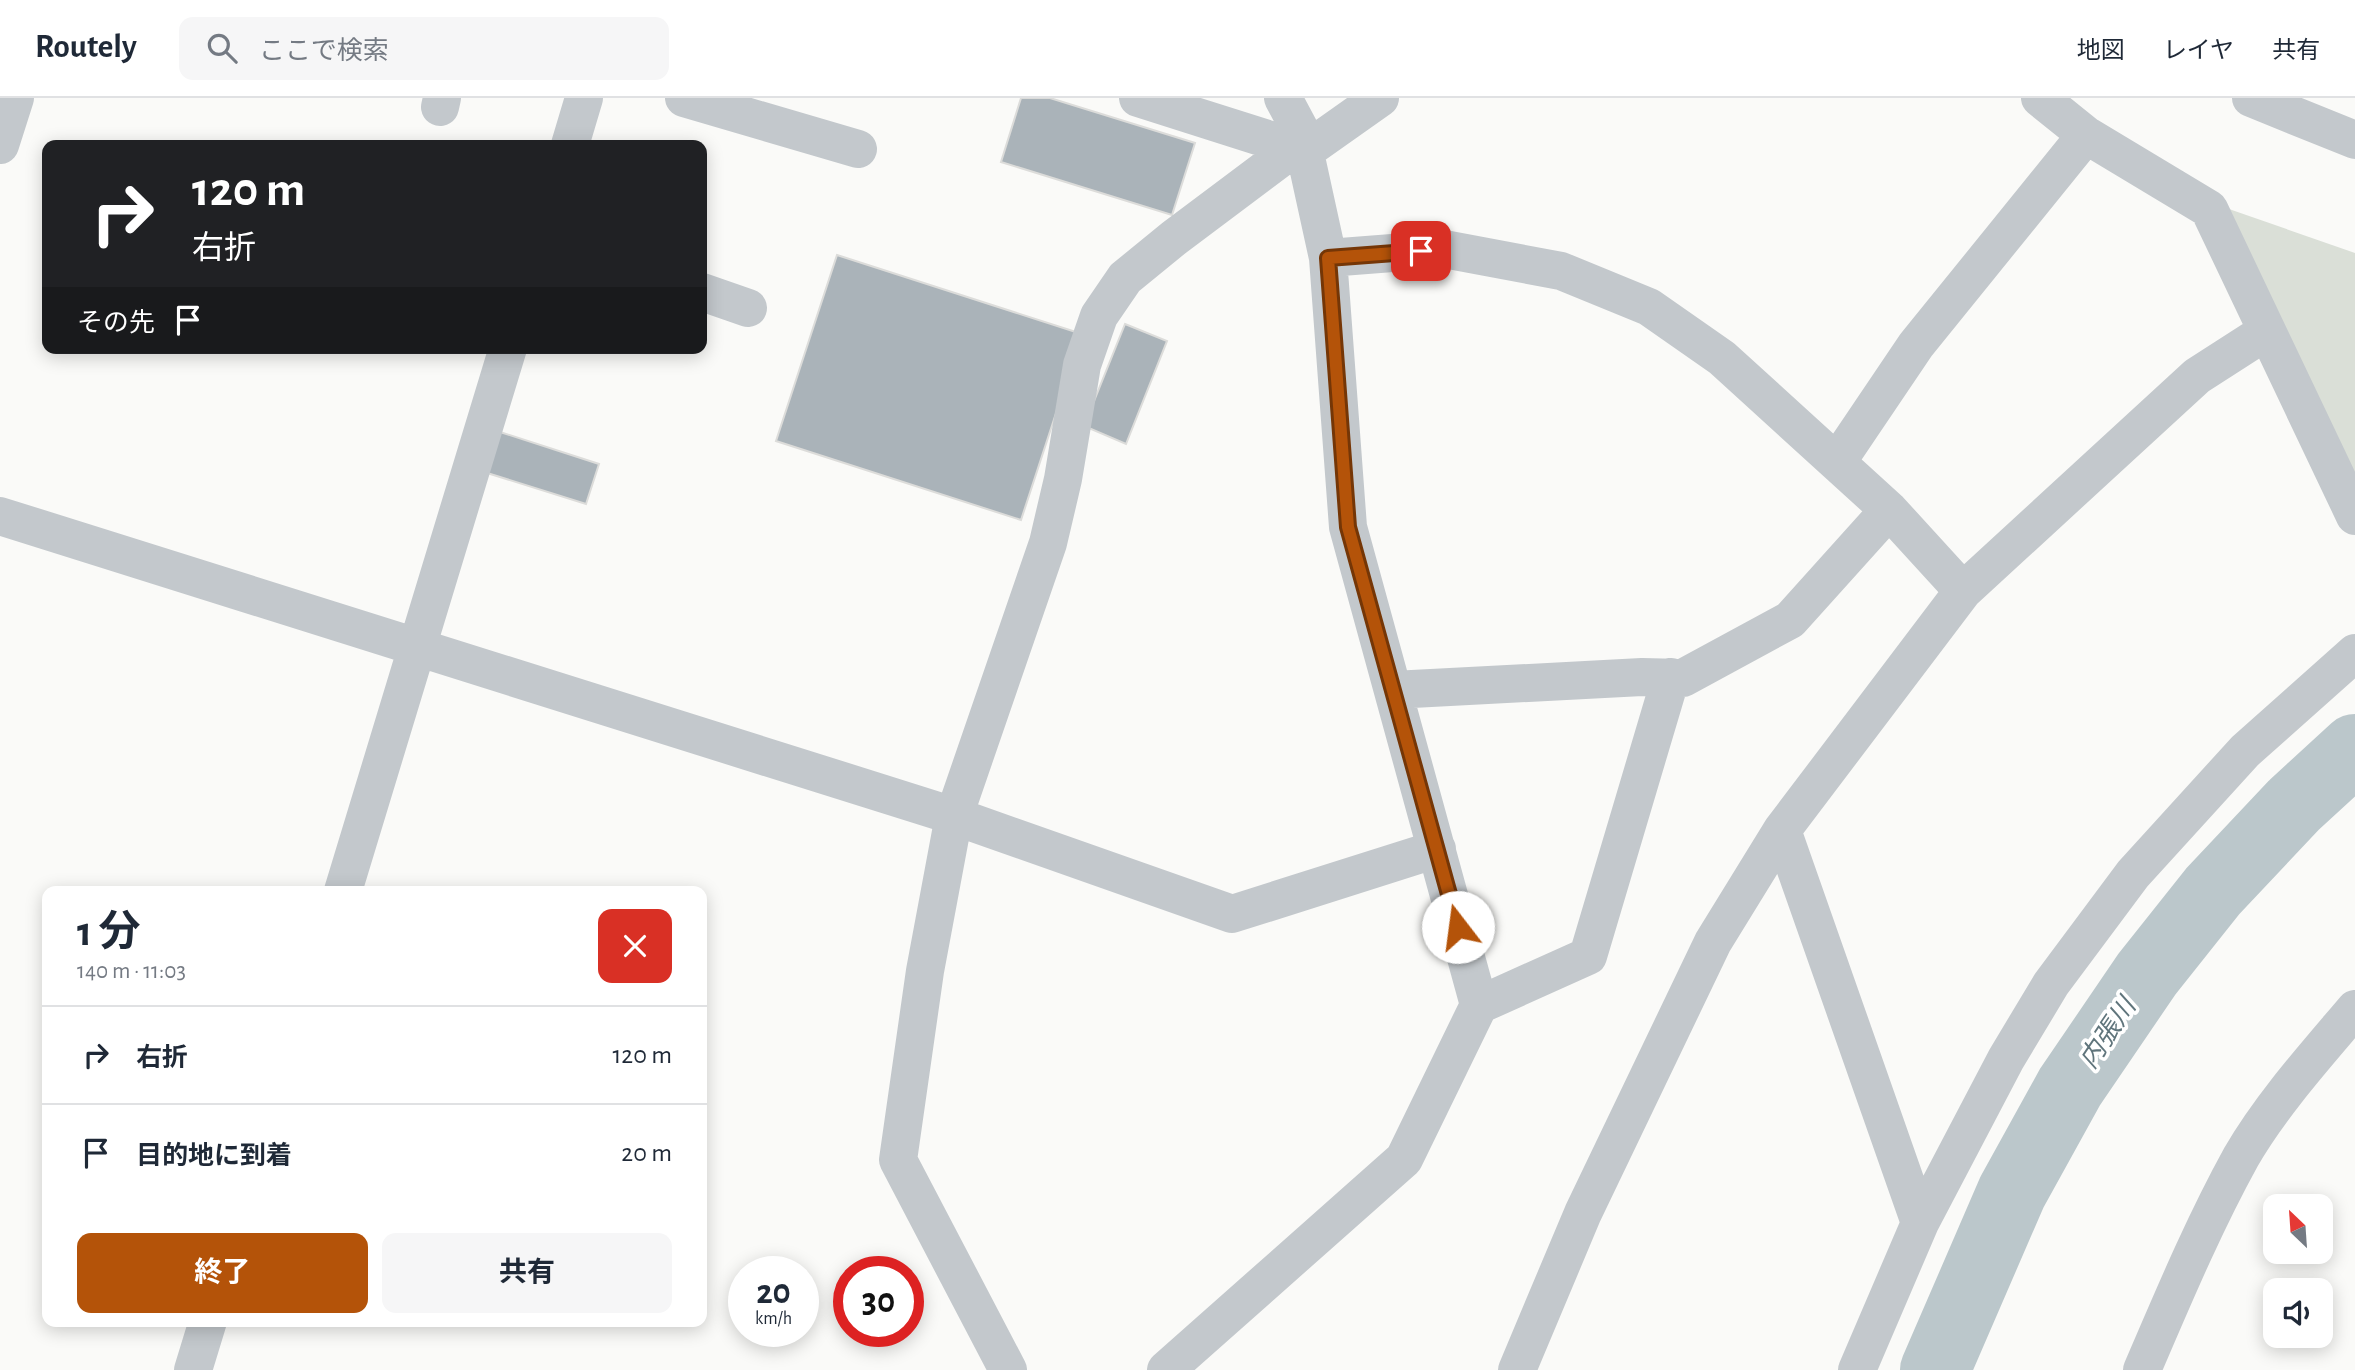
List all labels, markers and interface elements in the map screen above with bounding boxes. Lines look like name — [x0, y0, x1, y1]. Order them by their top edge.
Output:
search box — [179, 17, 669, 80]
icon: search — [203, 29, 241, 67]
text: Routely — [35, 31, 137, 64]
text: ここで検索 — [259, 38, 389, 64]
text: 地図 — [2077, 39, 2125, 63]
text: レイヤ — [2163, 39, 2234, 63]
text: 共有 — [2272, 39, 2320, 63]
text: 120 m — [192, 166, 305, 215]
icon: right — [77, 168, 168, 259]
pin — [1391, 221, 1451, 281]
text: 右折 — [192, 232, 256, 264]
icon: arrive — [1402, 232, 1440, 270]
icon: arrive — [169, 301, 207, 339]
text: その先 — [77, 310, 155, 336]
position arrow — [1421, 890, 1495, 964]
button: close — [598, 909, 672, 983]
text: 1 分 — [77, 911, 140, 953]
text: 140 m · 11:03 — [77, 960, 186, 983]
water label: 内張川 — [2074, 991, 2142, 1073]
icon: right — [77, 1036, 115, 1074]
text: 120 m — [612, 1042, 672, 1068]
text: 右折 — [136, 1045, 188, 1071]
icon: arrive — [77, 1134, 115, 1172]
text: 20 m — [621, 1140, 672, 1166]
text: 目的地に到着 — [136, 1143, 292, 1169]
north arrow — [2263, 1194, 2333, 1264]
map controls — [2263, 1194, 2333, 1348]
button: 終了 — [77, 1233, 368, 1313]
button: 共有 — [382, 1233, 672, 1313]
speed limit sign: 30 — [833, 1256, 924, 1347]
text: 20 — [756, 1275, 791, 1310]
button: sound — [2263, 1278, 2333, 1348]
text: km/h — [755, 1310, 792, 1328]

